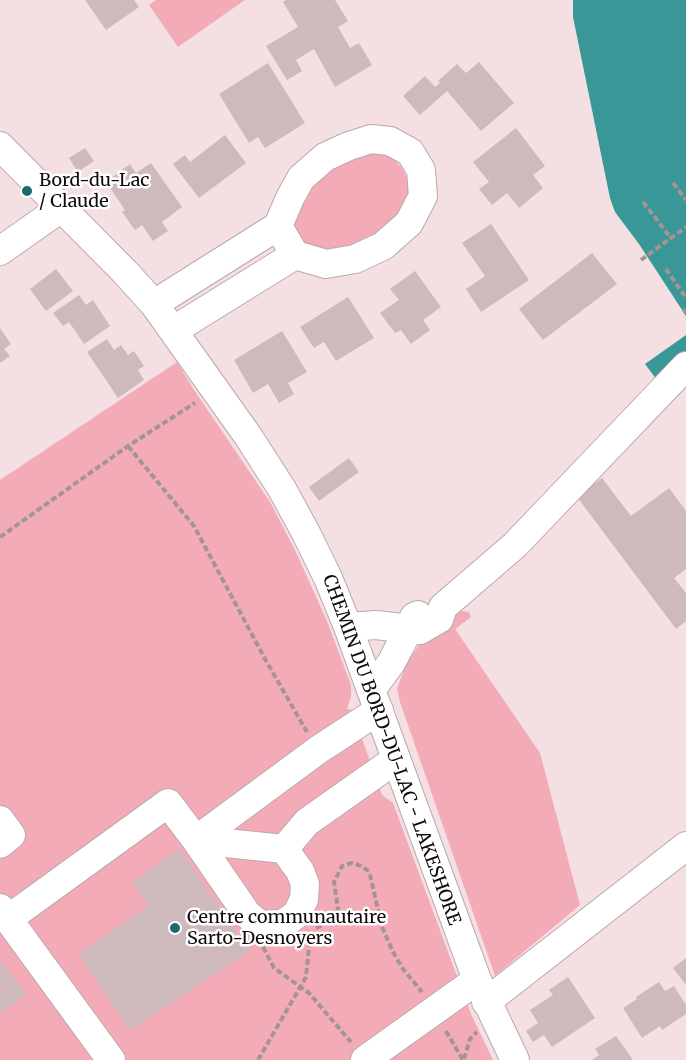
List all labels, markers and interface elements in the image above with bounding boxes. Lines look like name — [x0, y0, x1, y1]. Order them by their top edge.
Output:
place label: Bord-du-Lac / Claude — [39, 170, 149, 213]
marker: Bord-du-Lac / Claude — [20, 184, 34, 198]
street label: CHEMIN DU BORD-DU-LAC - LAKESHORE — [317, 572, 465, 928]
place label: Centre communautaire Sarto-Desnoyers — [187, 907, 386, 950]
marker: Centre communautaire Sarto-Desnoyers — [168, 921, 182, 935]

